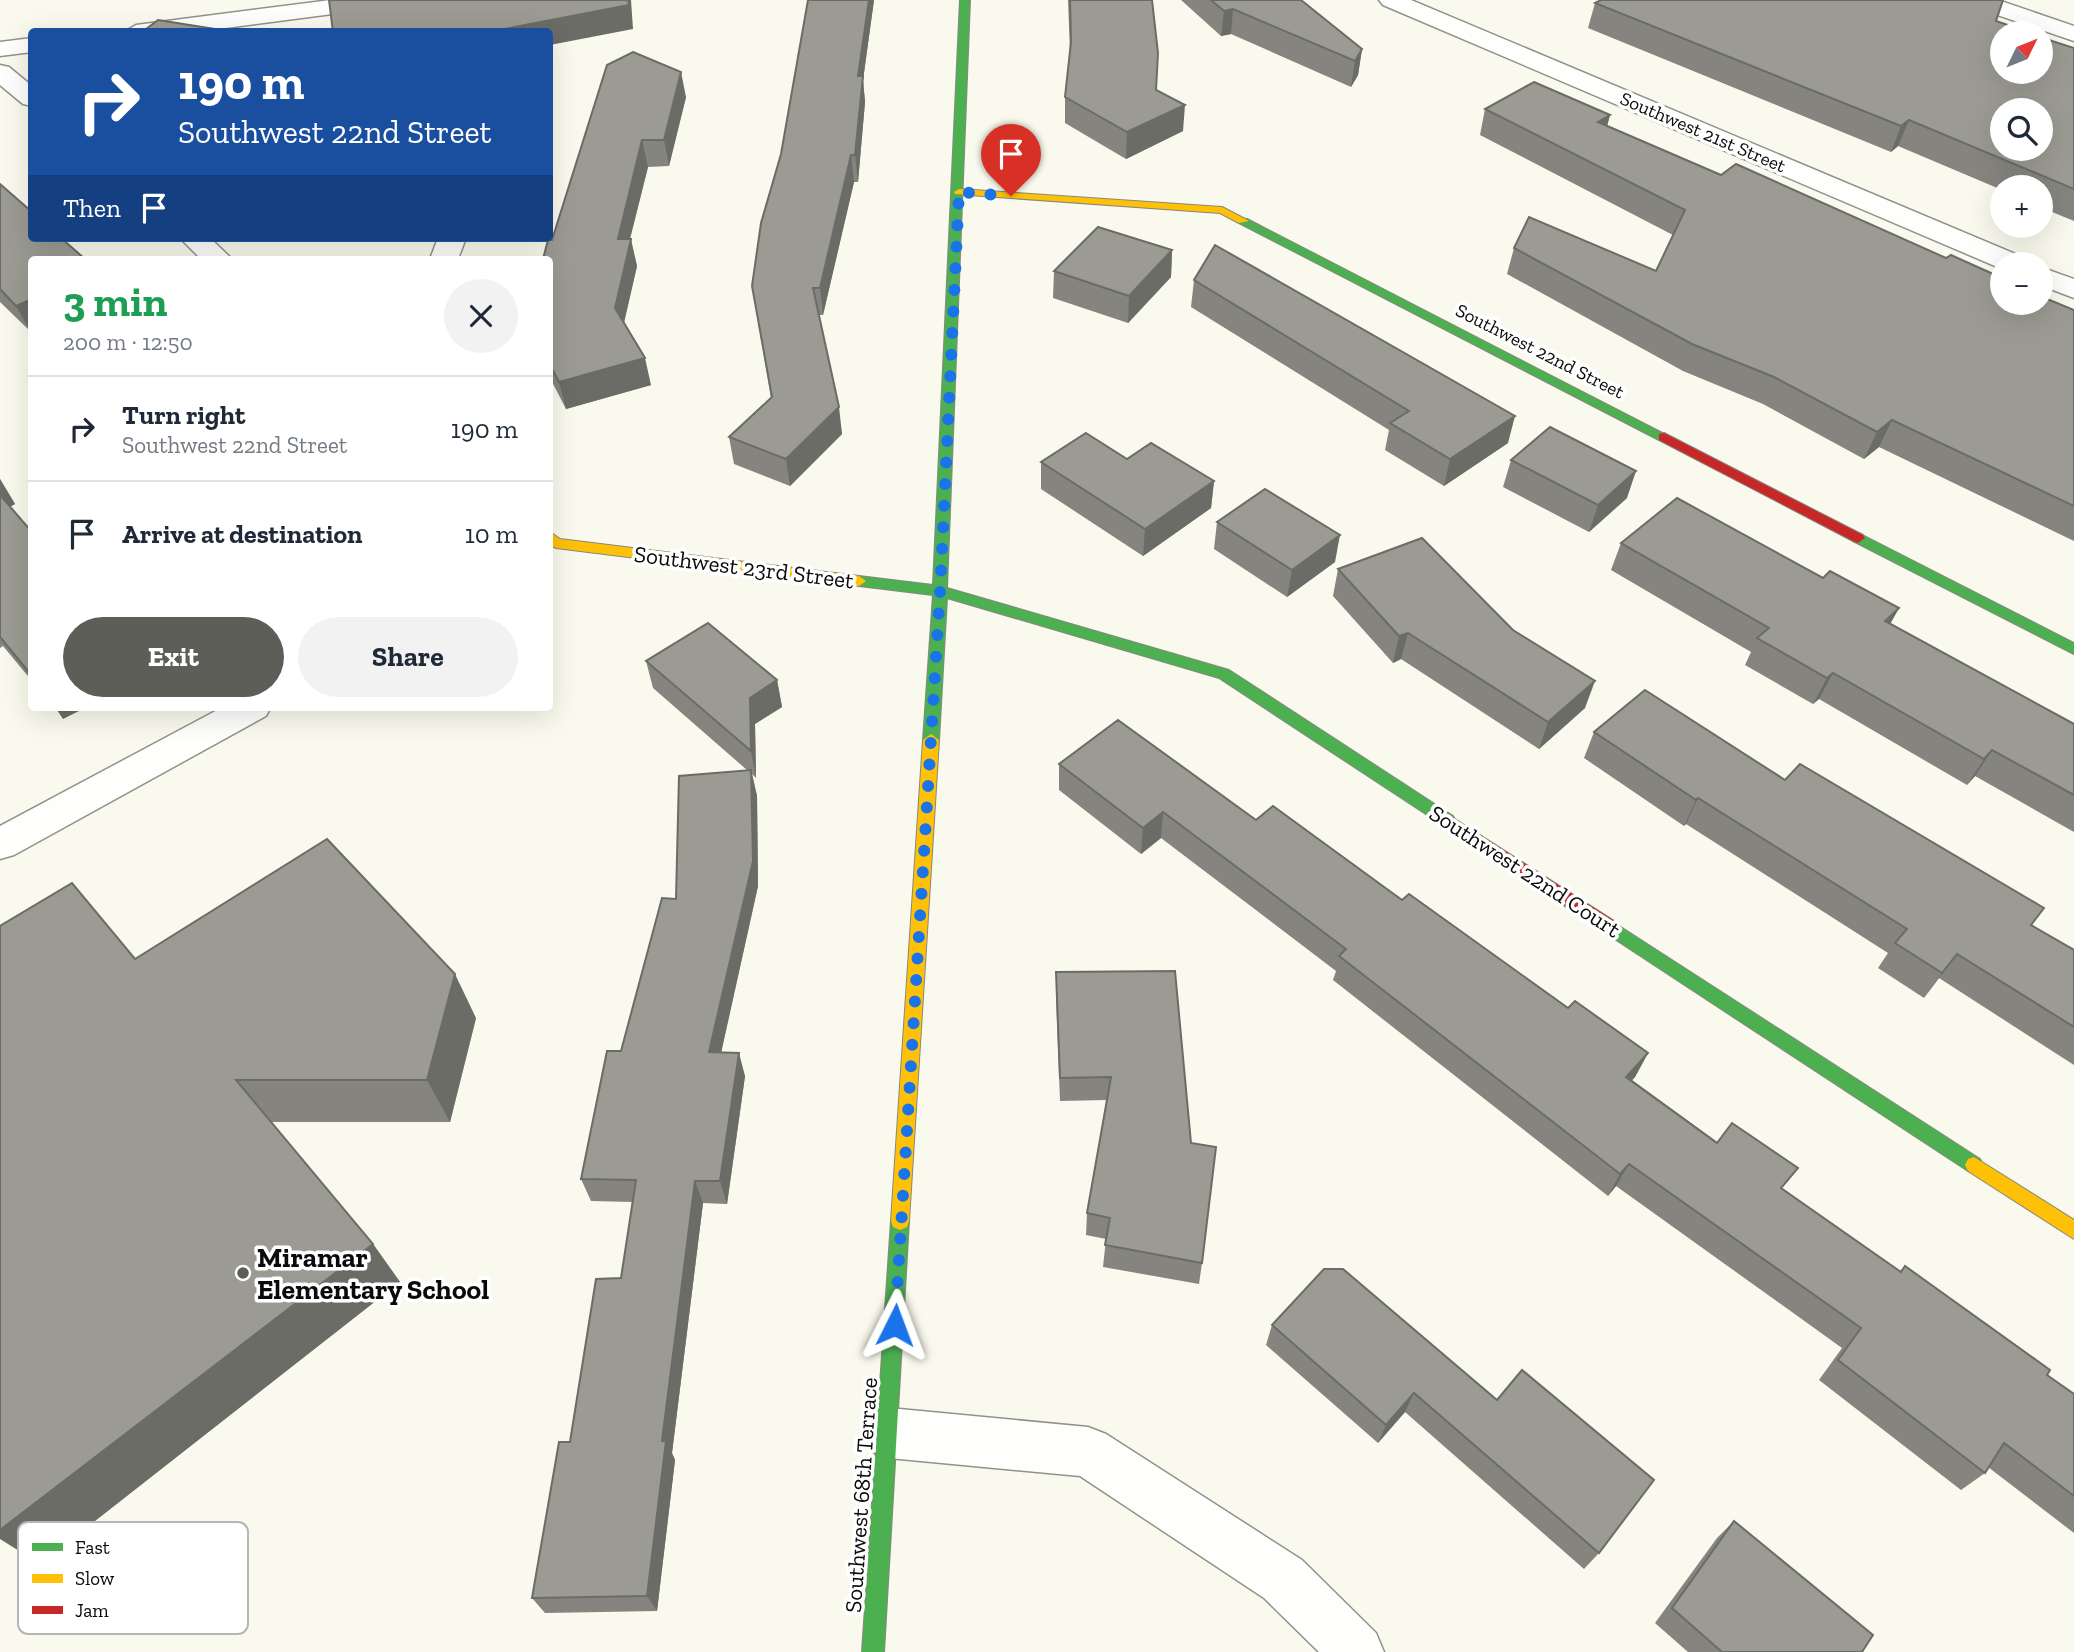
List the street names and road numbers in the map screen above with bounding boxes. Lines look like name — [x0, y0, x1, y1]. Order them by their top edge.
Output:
street label: Southwest 21st Street — [1617, 87, 1789, 177]
street label: Southwest 22nd Street — [1452, 299, 1628, 403]
street label: Southwest 23rd Street — [633, 540, 856, 594]
street label: Southwest 22nd Court — [1424, 799, 1626, 944]
street label: Southwest 68th Terrace — [839, 1376, 883, 1614]

